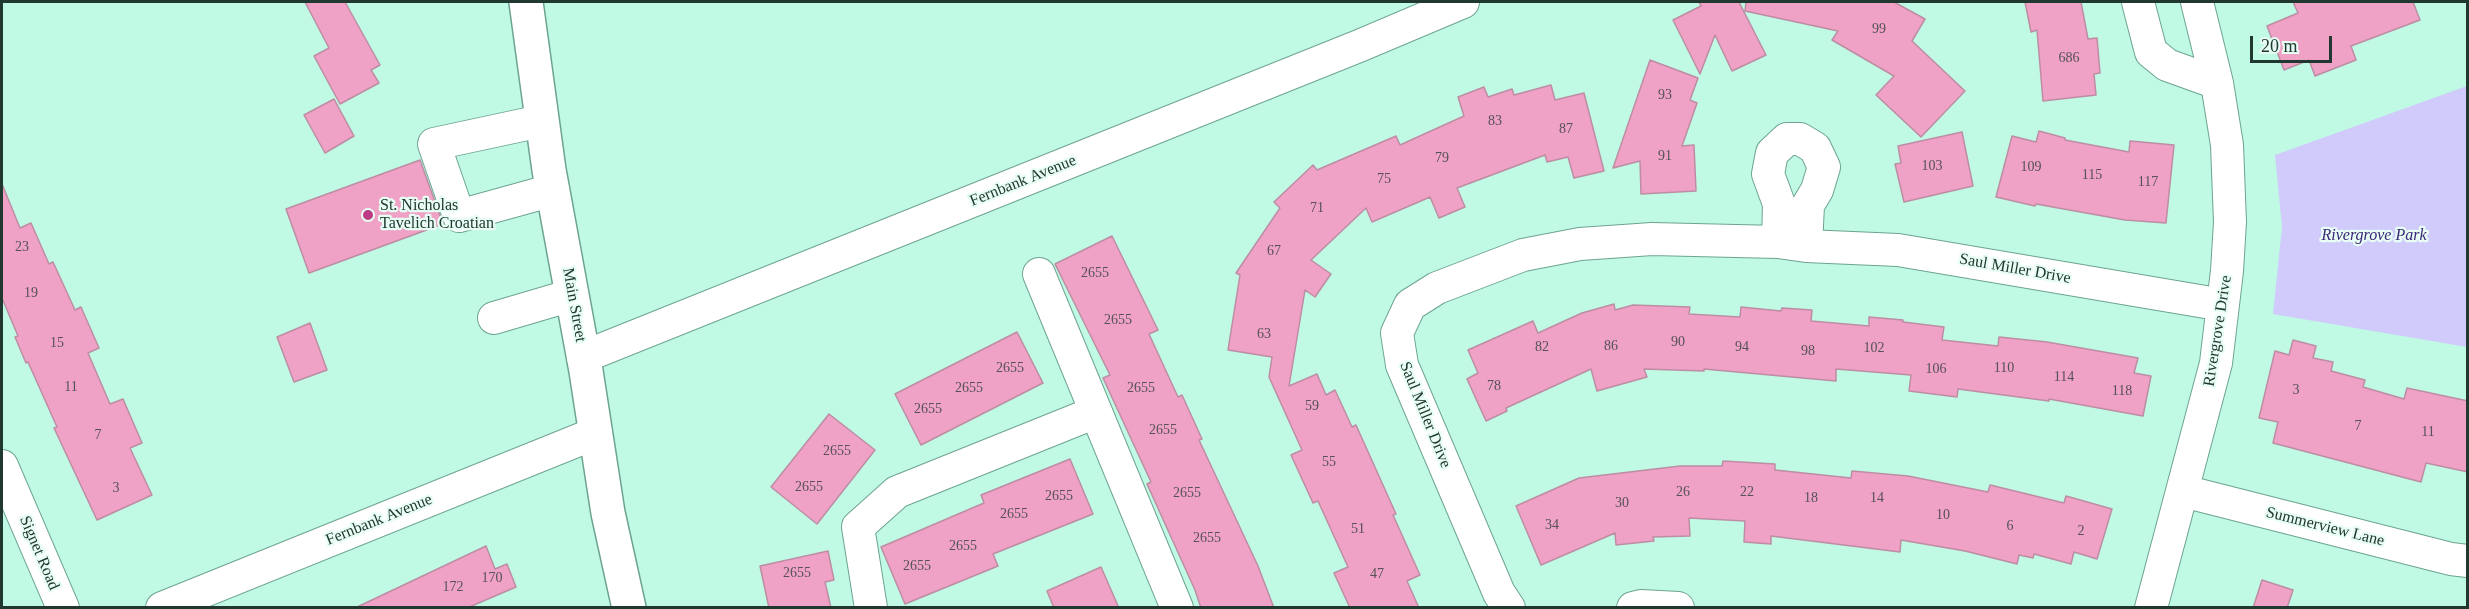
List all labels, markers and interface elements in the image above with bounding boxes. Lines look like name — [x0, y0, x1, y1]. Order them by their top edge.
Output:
house number: 99 — [1872, 21, 1886, 37]
scale bar — [2253, 24, 2336, 62]
text: 20 m — [2261, 36, 2298, 56]
house number: 686 — [2058, 50, 2080, 66]
house number: 93 — [1658, 87, 1672, 103]
house number: 83 — [1488, 113, 1502, 129]
house number: 87 — [1559, 121, 1573, 137]
house number: 91 — [1658, 148, 1672, 164]
house number: 79 — [1435, 150, 1449, 166]
street label: Fernbank Avenue — [967, 151, 1079, 211]
house number: 103 — [1922, 158, 1942, 174]
house number: 109 — [2020, 159, 2042, 175]
house number: 115 — [2082, 167, 2102, 183]
house number: 75 — [1377, 171, 1391, 187]
house number: 117 — [2138, 174, 2158, 190]
place label: St. Nicholas Tavelich Croatian — [380, 196, 494, 234]
house number: 71 — [1310, 200, 1324, 216]
marker: St. Nicholas Tavelich Croatian — [361, 208, 375, 222]
park label: Rivergrove Park — [2322, 226, 2426, 246]
house number: 23 — [15, 239, 29, 255]
house number: 67 — [1267, 243, 1281, 259]
street label: Saul Miller Drive — [1958, 250, 2072, 288]
house number: 2655 — [1081, 265, 1109, 281]
street label: Main Street — [558, 266, 590, 344]
street label: Rivergrove Drive — [2200, 274, 2236, 388]
house number: 19 — [24, 285, 38, 301]
house number: 2655 — [1104, 312, 1132, 328]
house number: 63 — [1257, 326, 1271, 342]
house number: 90 — [1671, 334, 1685, 350]
house number: 15 — [50, 335, 64, 351]
house number: 86 — [1604, 338, 1618, 354]
house number: 82 — [1535, 339, 1549, 355]
house number: 94 — [1735, 339, 1749, 355]
house number: 102 — [1864, 340, 1884, 356]
house number: 98 — [1801, 343, 1815, 359]
street label: Saul Miller Drive — [1395, 359, 1455, 471]
house number: 2655 — [996, 360, 1024, 376]
house number: 110 — [1994, 360, 2014, 376]
house number: 106 — [1926, 361, 1946, 377]
house number: 114 — [2054, 369, 2074, 385]
house number: 78 — [1487, 378, 1501, 394]
house number: 11 — [64, 379, 78, 395]
house number: 2655 — [955, 380, 983, 396]
house number: 2655 — [1127, 380, 1155, 396]
house number: 3 — [2292, 382, 2300, 398]
house number: 118 — [2112, 383, 2132, 399]
house number: 59 — [1305, 398, 1319, 414]
house number: 2655 — [914, 401, 942, 417]
house number: 7 — [2354, 418, 2362, 434]
house number: 2655 — [1149, 422, 1177, 438]
house number: 11 — [2421, 424, 2435, 440]
house number: 7 — [94, 427, 101, 443]
house number: 2655 — [823, 443, 851, 459]
house number: 55 — [1322, 454, 1336, 470]
house number: 2655 — [795, 479, 823, 495]
house number: 3 — [112, 480, 119, 496]
house number: 26 — [1676, 484, 1690, 500]
house number: 22 — [1740, 484, 1754, 500]
house number: 2655 — [1173, 485, 1201, 501]
house number: 2655 — [1045, 488, 1073, 504]
street label: Fernbank Avenue — [323, 490, 435, 550]
house number: 18 — [1804, 490, 1818, 506]
house number: 14 — [1870, 490, 1884, 506]
house number: 30 — [1615, 495, 1629, 511]
street label: Summerview Lane — [2264, 503, 2386, 551]
house number: 2655 — [1000, 506, 1028, 522]
house number: 10 — [1936, 507, 1950, 523]
street label: Signet Road — [15, 513, 63, 593]
house number: 34 — [1545, 517, 1559, 533]
house number: 6 — [2006, 518, 2014, 534]
house number: 51 — [1351, 521, 1365, 537]
house number: 2 — [2078, 523, 2084, 539]
house number: 2655 — [1193, 530, 1221, 546]
house number: 2655 — [949, 538, 977, 554]
house number: 2655 — [903, 558, 931, 574]
house number: 2655 — [783, 565, 811, 581]
house number: 47 — [1370, 566, 1384, 582]
house number: 170 — [482, 570, 502, 586]
house number: 172 — [442, 579, 464, 595]

